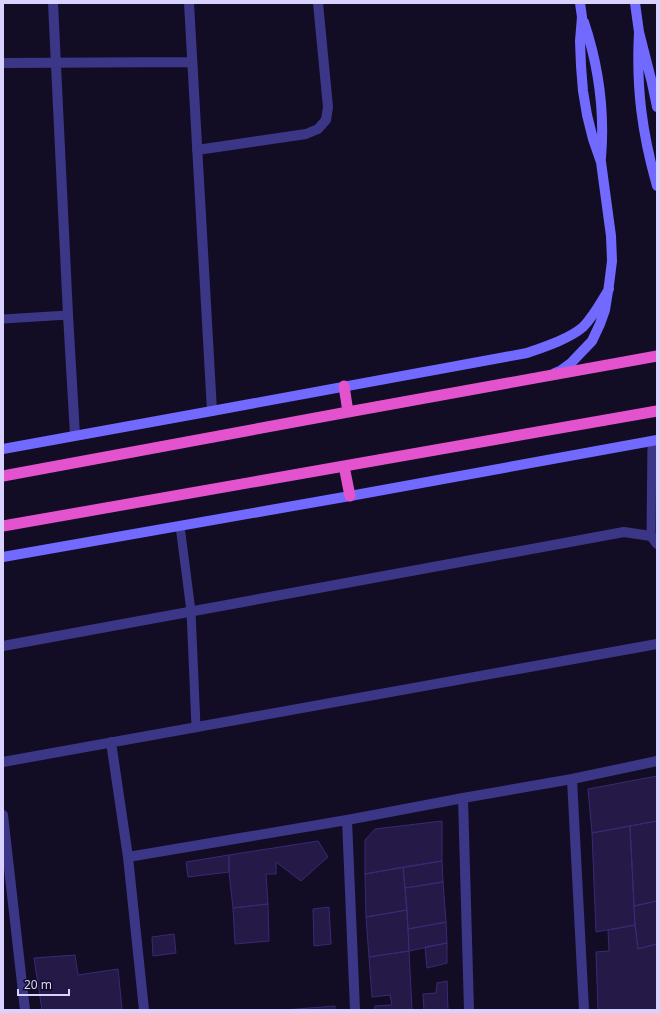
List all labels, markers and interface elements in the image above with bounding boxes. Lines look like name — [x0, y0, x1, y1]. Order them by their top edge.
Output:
scale bar — [18, 971, 69, 997]
text: 20 m — [24, 976, 52, 993]

